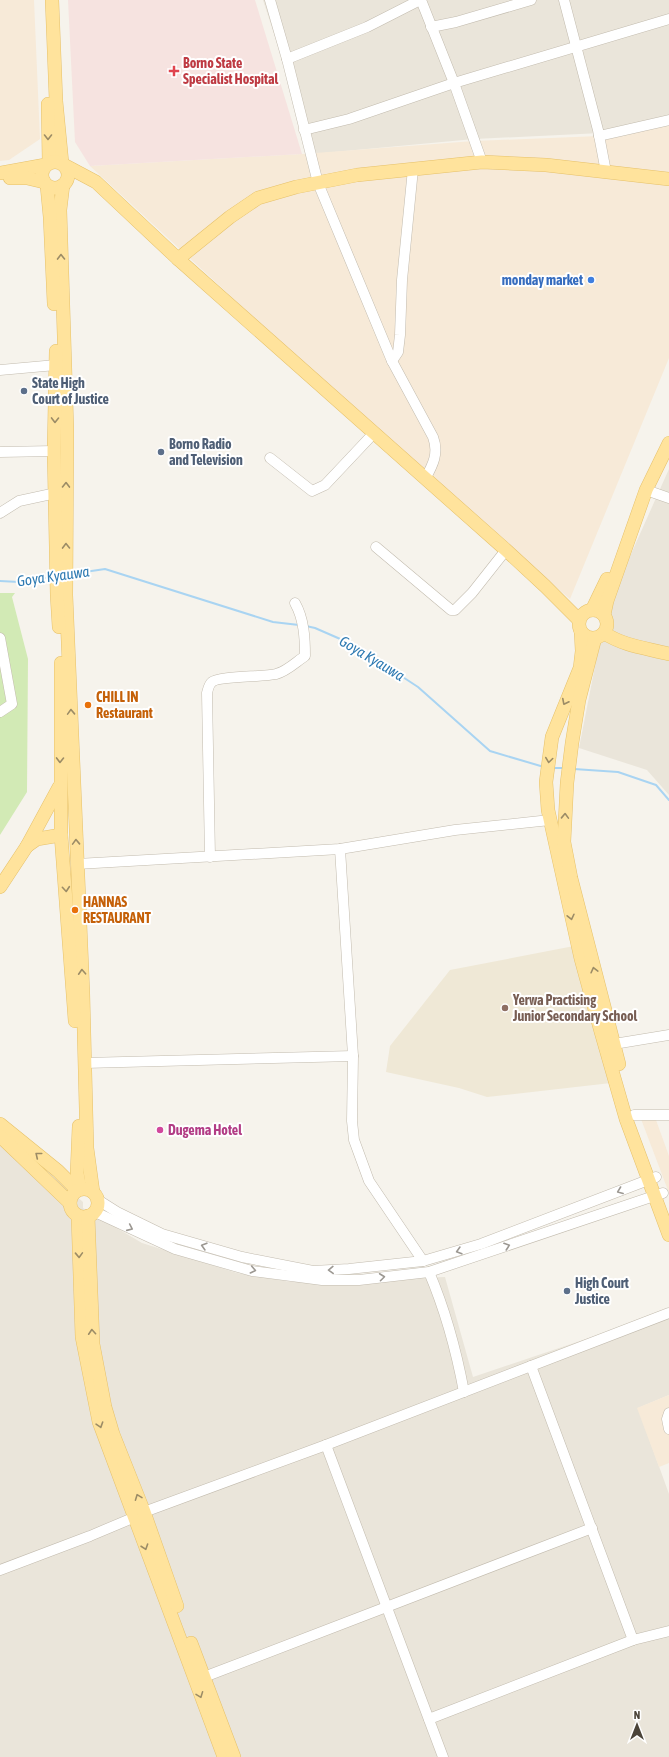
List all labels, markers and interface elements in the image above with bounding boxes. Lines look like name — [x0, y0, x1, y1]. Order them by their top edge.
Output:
place label: Borno State Specialist Hospital — [183, 55, 279, 87]
marker: Borno State Specialist Hospital — [168, 65, 180, 77]
one-way arrow — [44, 134, 52, 140]
one-way arrow — [57, 254, 66, 260]
place label: monday market — [502, 272, 583, 288]
marker: monday market — [586, 275, 596, 285]
place label: State High Court of Justice — [32, 375, 109, 407]
marker: State High Court of Justice — [19, 386, 29, 396]
one-way arrow — [51, 417, 59, 423]
place label: Borno Radio and Television — [169, 436, 243, 468]
marker: Borno Radio and Television — [156, 447, 166, 457]
one-way arrow — [62, 482, 70, 488]
one-way arrow — [62, 543, 70, 549]
water label: Goya Kyauwa — [16, 563, 90, 589]
water label: Goya Kyauwa — [336, 632, 408, 684]
place label: CHILL IN Restaurant — [96, 689, 153, 721]
one-way arrow — [563, 698, 570, 705]
marker: CHILL IN Restaurant — [83, 700, 93, 710]
one-way arrow — [67, 709, 75, 715]
one-way arrow — [545, 756, 554, 763]
one-way arrow — [56, 757, 64, 763]
one-way arrow — [560, 813, 569, 819]
one-way arrow — [71, 839, 80, 845]
one-way arrow — [61, 886, 70, 892]
place label: HANNAS RESTAURANT — [83, 894, 152, 926]
marker: HANNAS RESTAURANT — [70, 905, 80, 915]
one-way arrow — [566, 914, 574, 920]
one-way arrow — [591, 967, 599, 974]
one-way arrow — [77, 969, 86, 975]
place label: Yerwa Practising Junior Secondary School — [512, 992, 638, 1024]
marker: Yerwa Practising Junior Secondary School — [500, 1003, 510, 1013]
place label: Dugema Hotel — [168, 1122, 242, 1138]
marker: Dugema Hotel — [155, 1125, 165, 1135]
one-way arrow — [35, 1153, 42, 1160]
one-way arrow — [616, 1186, 623, 1194]
one-way arrow — [126, 1224, 133, 1232]
one-way arrow — [200, 1242, 207, 1251]
one-way arrow — [504, 1242, 511, 1251]
one-way arrow — [456, 1246, 463, 1255]
one-way arrow — [75, 1252, 84, 1258]
one-way arrow — [250, 1266, 256, 1274]
one-way arrow — [328, 1266, 334, 1274]
one-way arrow — [379, 1273, 385, 1282]
place label: High Court Justice — [574, 1275, 629, 1307]
marker: High Court Justice — [562, 1286, 572, 1296]
one-way arrow — [88, 1329, 97, 1335]
one-way arrow — [95, 1421, 104, 1428]
one-way arrow — [135, 1494, 143, 1501]
one-way arrow — [141, 1543, 149, 1550]
one-way arrow — [196, 1691, 204, 1698]
north arrow — [617, 1705, 657, 1745]
text: N — [634, 1709, 640, 1721]

